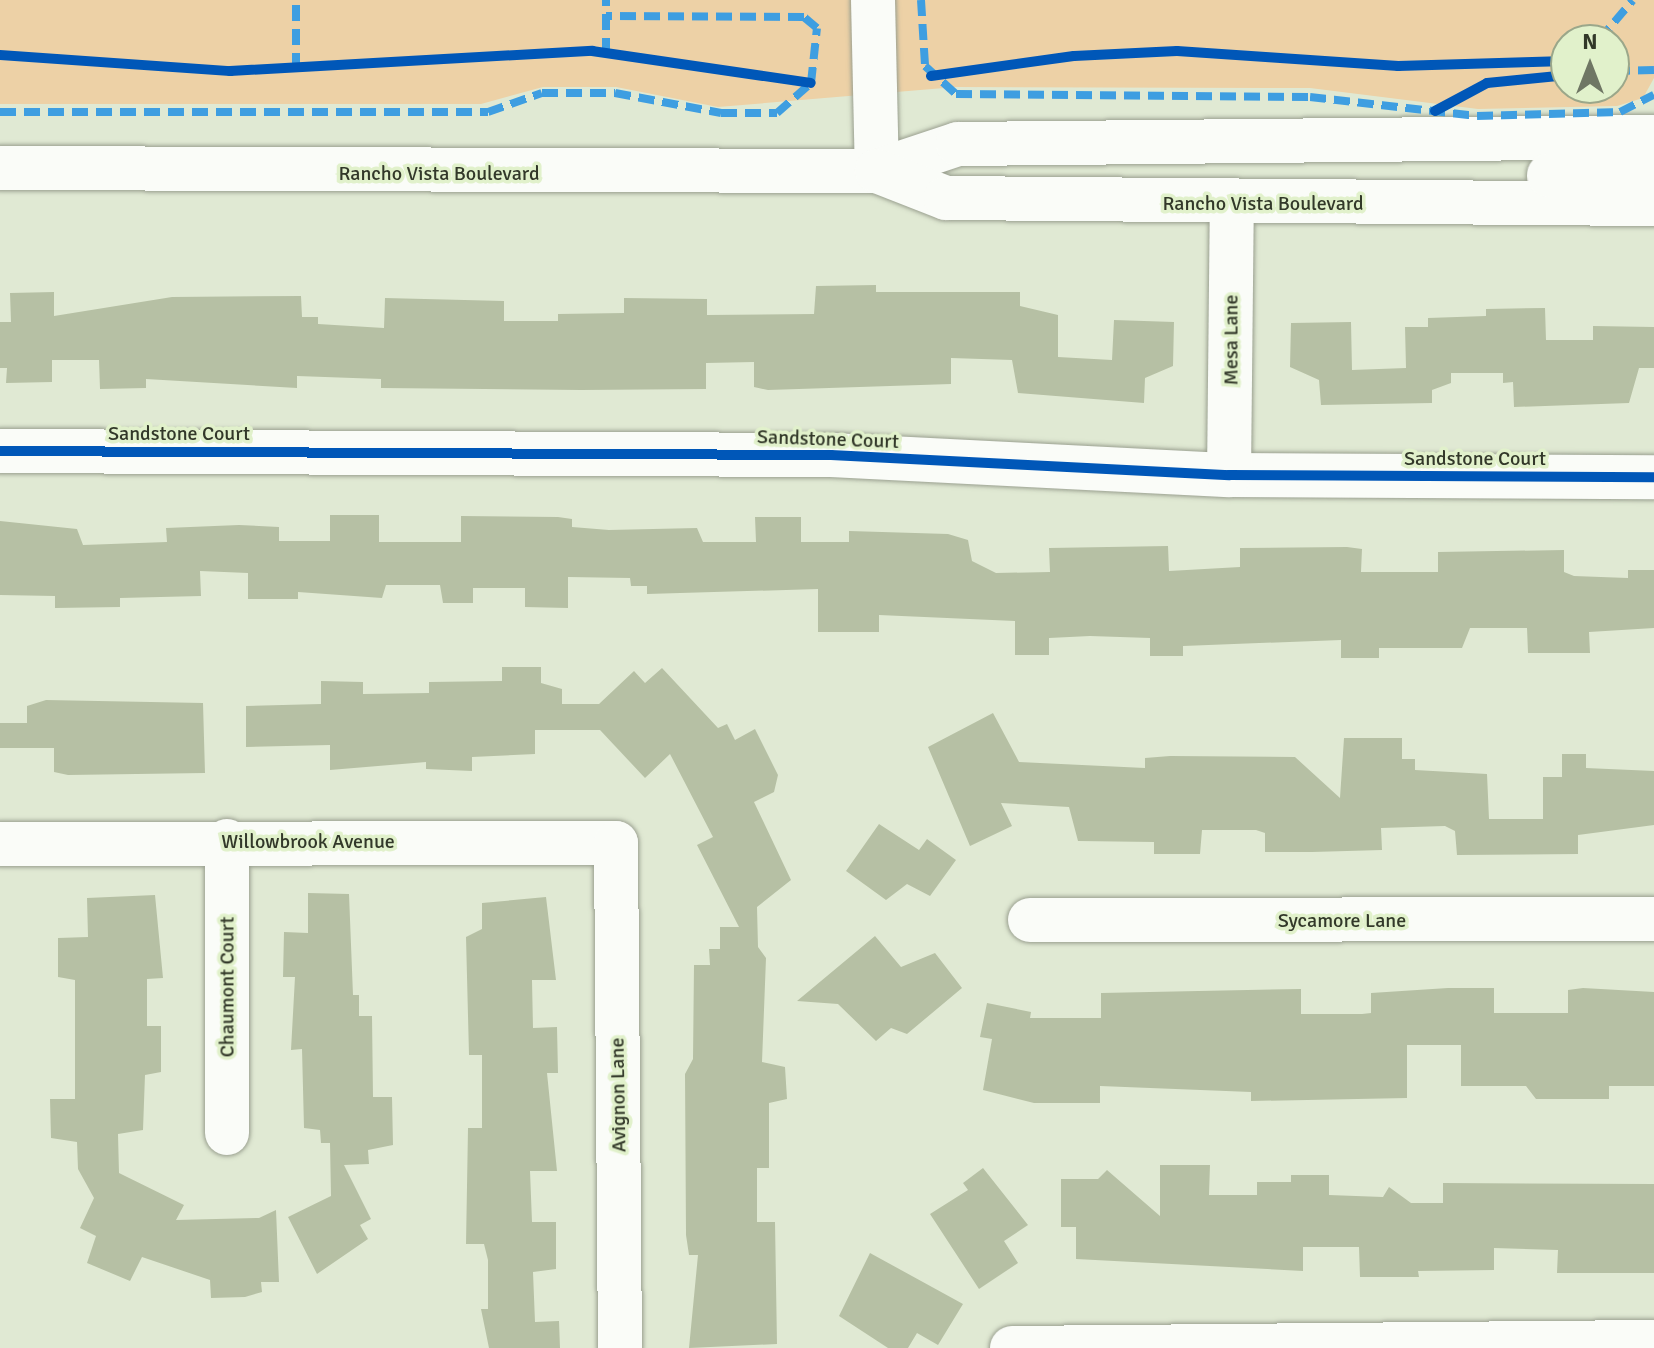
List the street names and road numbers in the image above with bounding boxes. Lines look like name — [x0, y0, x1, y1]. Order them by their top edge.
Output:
street label: Rancho Vista Boulevard — [338, 161, 540, 185]
street label: Rancho Vista Boulevard — [1162, 191, 1364, 215]
street label: Mesa Lane — [1219, 295, 1243, 385]
street label: Sandstone Court — [108, 421, 250, 445]
street label: Sandstone Court — [757, 425, 899, 453]
street label: Sandstone Court — [1404, 446, 1546, 470]
street label: Willowbrook Avenue — [221, 829, 395, 853]
street label: Sycamore Lane — [1278, 908, 1406, 932]
street label: Chaumont Court — [215, 917, 239, 1057]
street label: Avignon Lane — [605, 1037, 631, 1153]

